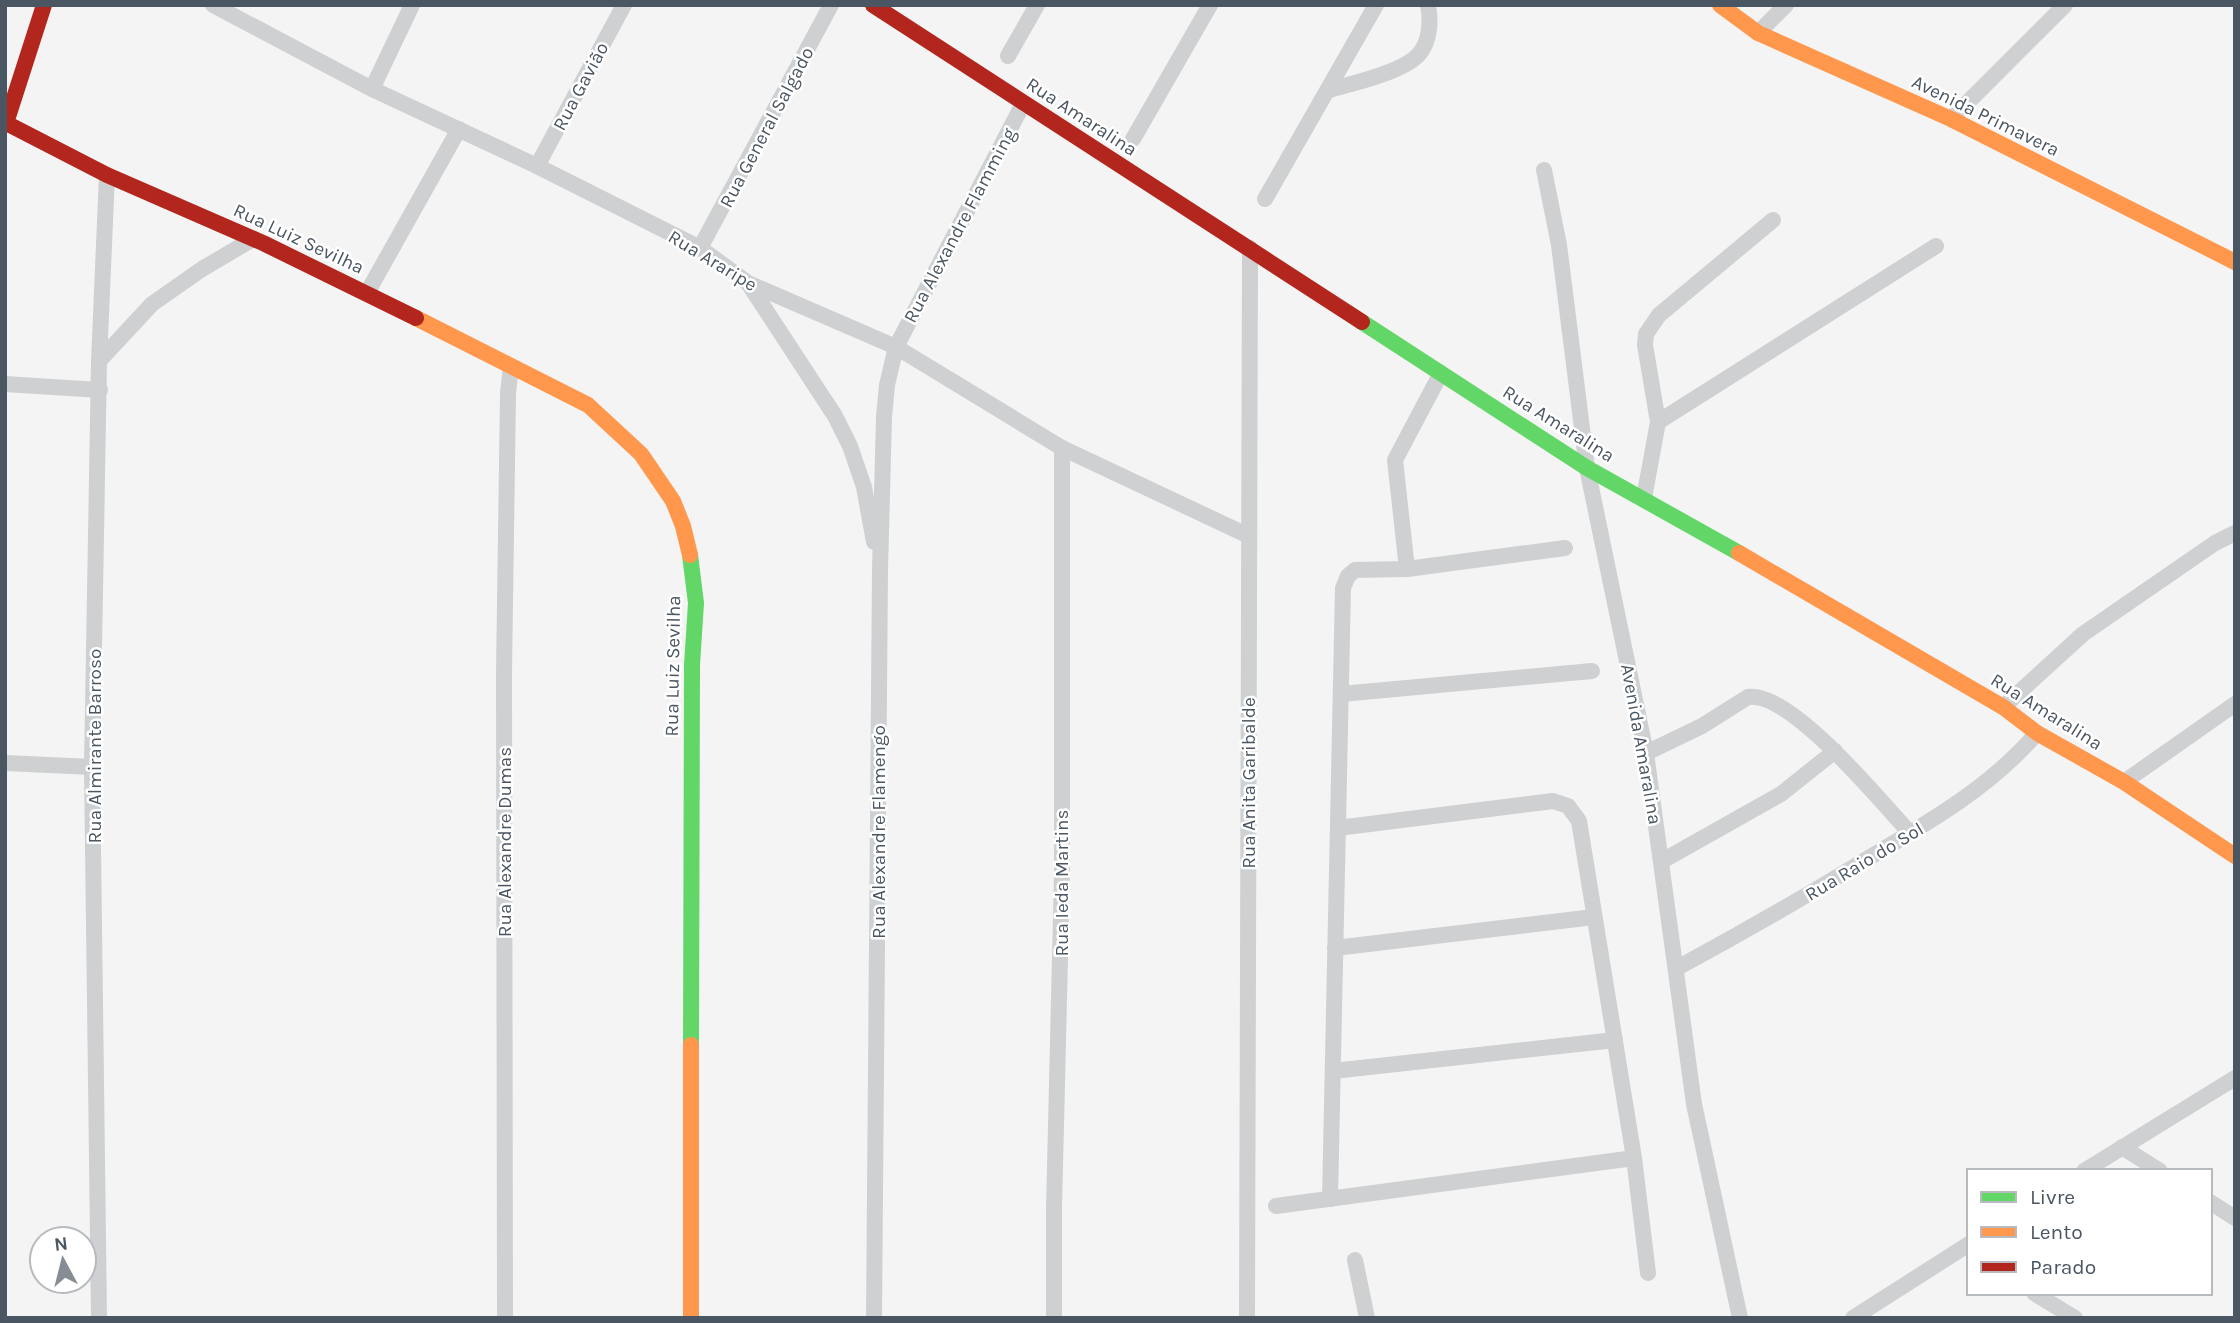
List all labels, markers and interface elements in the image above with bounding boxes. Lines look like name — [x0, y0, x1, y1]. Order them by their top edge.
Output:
street label: Rua Gavião — [548, 39, 613, 134]
street label: Rua General Salgado — [715, 43, 819, 211]
street label: Avenida Primavera — [1908, 71, 2063, 161]
street label: Rua Amaralina — [1022, 73, 1141, 161]
street label: Rua Alexandre Flamming — [899, 124, 1021, 327]
street label: Rua Luiz Sevilha — [230, 199, 367, 279]
street label: Rua Araripe — [664, 226, 761, 296]
street label: Rua Amaralina — [1499, 381, 1618, 467]
street label: Rua Luiz Sevilha — [661, 595, 685, 737]
street label: Rua Almirante Barroso — [84, 649, 106, 843]
street label: Avenida Amaralina — [1616, 662, 1666, 826]
street label: Rua Amaralina — [1987, 669, 2106, 755]
street label: Rua Anita Garibalde — [1238, 697, 1260, 869]
street label: Rua Alexandre Flamengo — [868, 725, 890, 939]
street label: Rua Alexandre Dumas — [494, 747, 516, 937]
street label: Rua Ieda Martins — [1051, 809, 1073, 957]
street label: Rua Raio do Sol — [1801, 818, 1928, 906]
legend — [1967, 1169, 2212, 1295]
text: Livre — [2030, 1185, 2075, 1209]
text: Lento — [2030, 1220, 2083, 1244]
north arrow — [28, 1225, 98, 1295]
text: N — [53, 1232, 69, 1256]
text: Parado — [2030, 1255, 2096, 1279]

